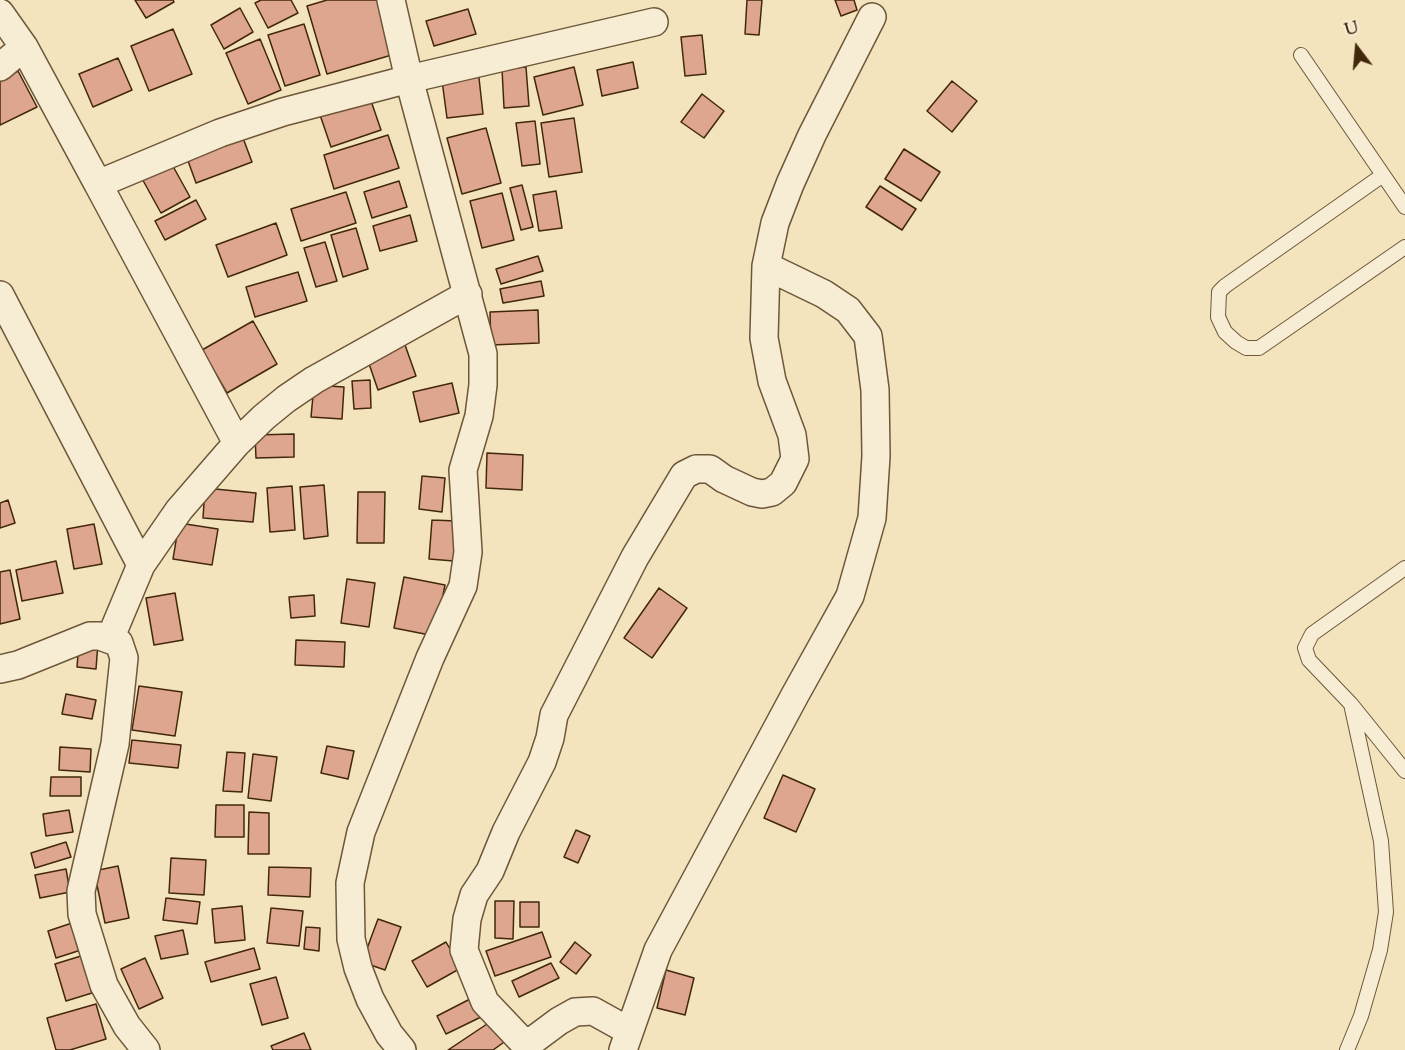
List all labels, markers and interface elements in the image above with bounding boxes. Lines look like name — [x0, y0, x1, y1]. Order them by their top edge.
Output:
text: U — [1342, 17, 1361, 43]
north arrow — [1327, 18, 1387, 78]

